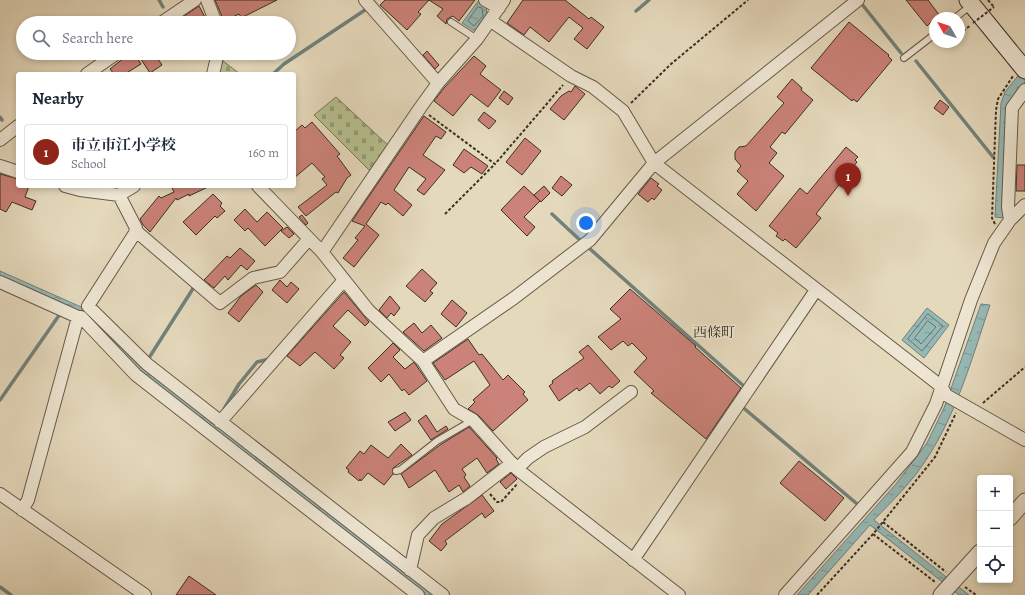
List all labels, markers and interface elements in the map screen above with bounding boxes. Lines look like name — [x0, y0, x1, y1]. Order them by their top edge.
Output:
north arrow — [929, 12, 965, 48]
search box — [16, 16, 296, 60]
icon: search — [30, 27, 52, 49]
text: Search here — [62, 28, 133, 48]
text: Nearby — [32, 87, 83, 110]
text: 市立市江小学校 — [71, 135, 176, 155]
text: 1 — [44, 144, 48, 161]
text: 160 m — [248, 144, 279, 161]
text: School — [71, 155, 106, 172]
pin: 1 — [835, 163, 861, 196]
your location — [576, 213, 596, 233]
district label: 西條町 — [693, 323, 735, 342]
map controls — [977, 475, 1013, 583]
button: + — [977, 475, 1013, 511]
button: − — [977, 511, 1013, 547]
button: locate — [977, 547, 1013, 583]

